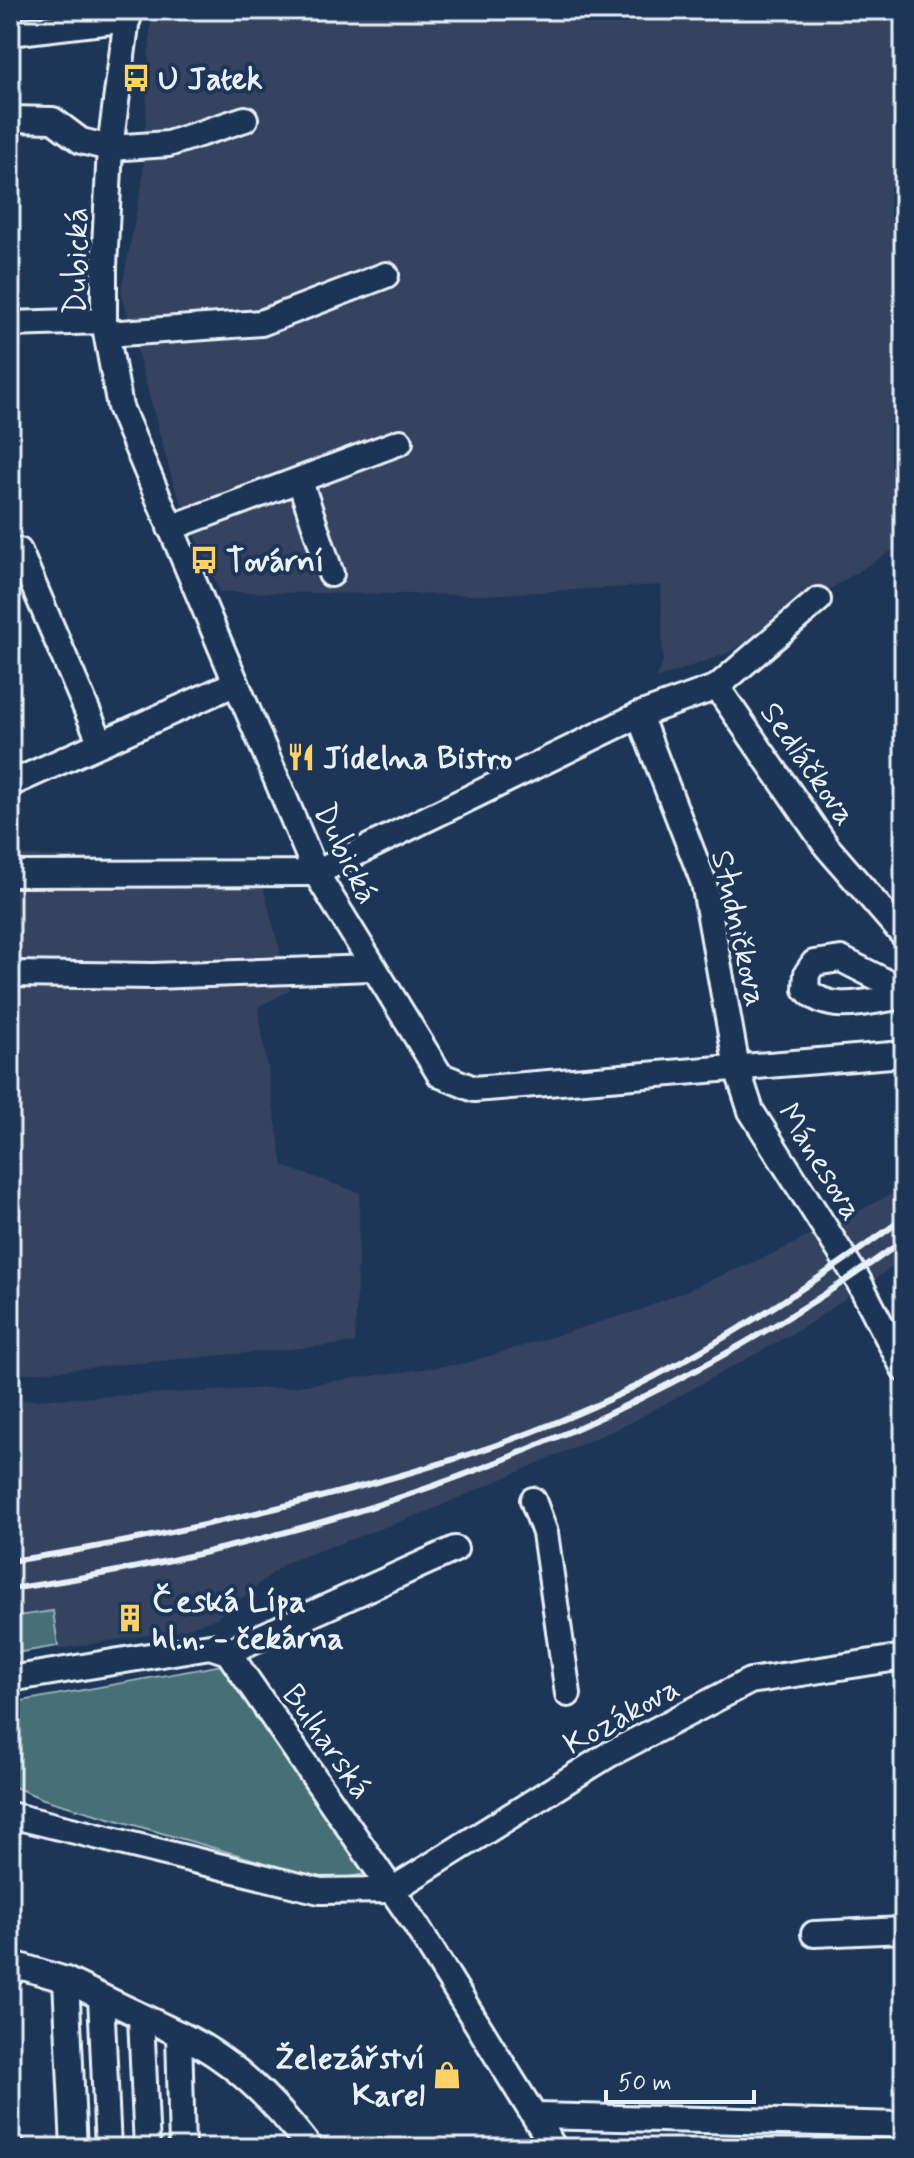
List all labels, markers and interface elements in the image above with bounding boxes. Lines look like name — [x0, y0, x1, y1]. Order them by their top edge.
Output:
place label: U Jatek — [158, 59, 263, 101]
bus stop icon: U Jatek — [121, 63, 151, 93]
street label: Dubická — [55, 207, 99, 315]
place label: Tovární — [226, 541, 324, 583]
bus stop icon: Tovární — [189, 545, 219, 575]
street label: Sedláčkova — [749, 694, 865, 834]
place label: Jídelna Bistro — [323, 738, 512, 780]
restaurant icon: Jídelna Bistro — [286, 742, 316, 772]
street label: Dubická — [303, 796, 388, 911]
street label: Studničkova — [700, 846, 776, 1011]
street label: Mánesova — [767, 1095, 872, 1229]
place label: Česká Lípa hl.n. - čekárna — [152, 1581, 344, 1660]
building icon: Česká Lípa hl.n. - čekárna — [115, 1603, 145, 1633]
street label: Kozákova — [557, 1668, 687, 1766]
street label: Bulharská — [271, 1676, 381, 1808]
place label: Železářství Karel — [275, 2038, 425, 2117]
scale bar — [606, 2054, 754, 2104]
shop icon: Železářství Karel — [432, 2060, 462, 2090]
text: 50 m — [618, 2068, 672, 2099]

